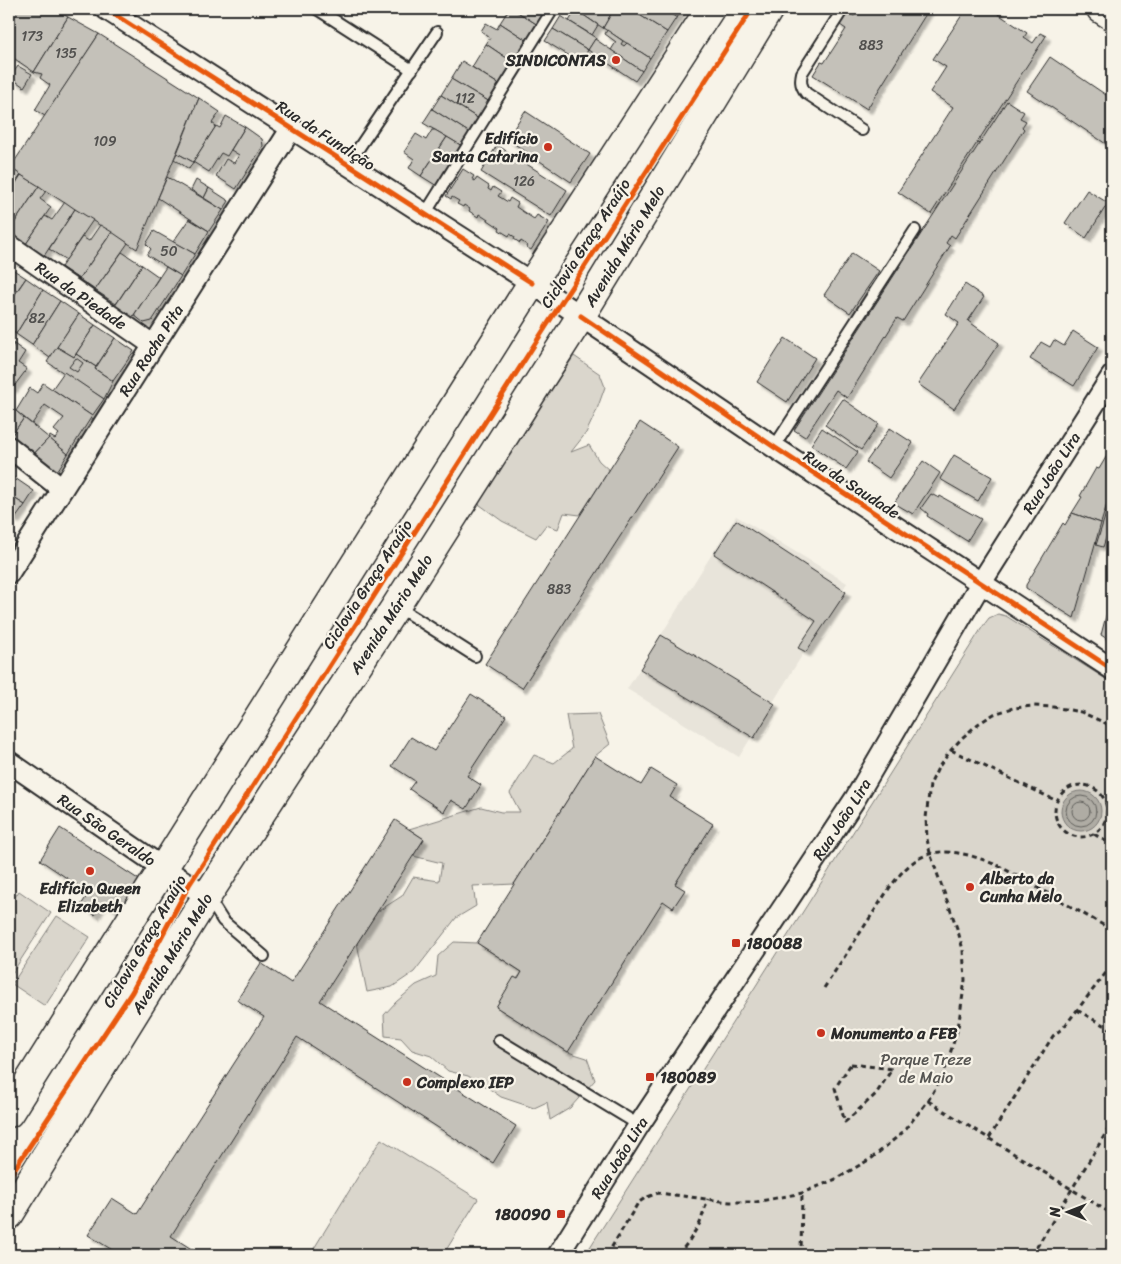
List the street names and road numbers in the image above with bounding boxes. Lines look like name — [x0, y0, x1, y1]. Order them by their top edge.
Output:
street label: Rua da Fundição — [270, 92, 381, 179]
street label: Ciclovia Graça Araújo — [532, 172, 639, 314]
street label: Avenida Mário Melo — [575, 179, 673, 313]
street label: Rua da Piedade — [29, 253, 133, 338]
street label: Rua Rocha Pita — [111, 298, 191, 402]
street label: Rua João Lira — [1014, 426, 1088, 520]
street label: Rua da Saudade — [797, 442, 906, 527]
street label: Ciclovia Graça Araújo — [314, 513, 421, 655]
street label: Avenida Mário Melo — [341, 548, 441, 681]
street label: Rua João Lira — [804, 773, 879, 866]
street label: Rua São Geraldo — [51, 785, 162, 874]
street label: Ciclovia Graça Araújo — [94, 869, 195, 1014]
street label: Avenida Mário Melo — [123, 887, 221, 1021]
street label: Rua João Lira — [582, 1110, 656, 1205]

